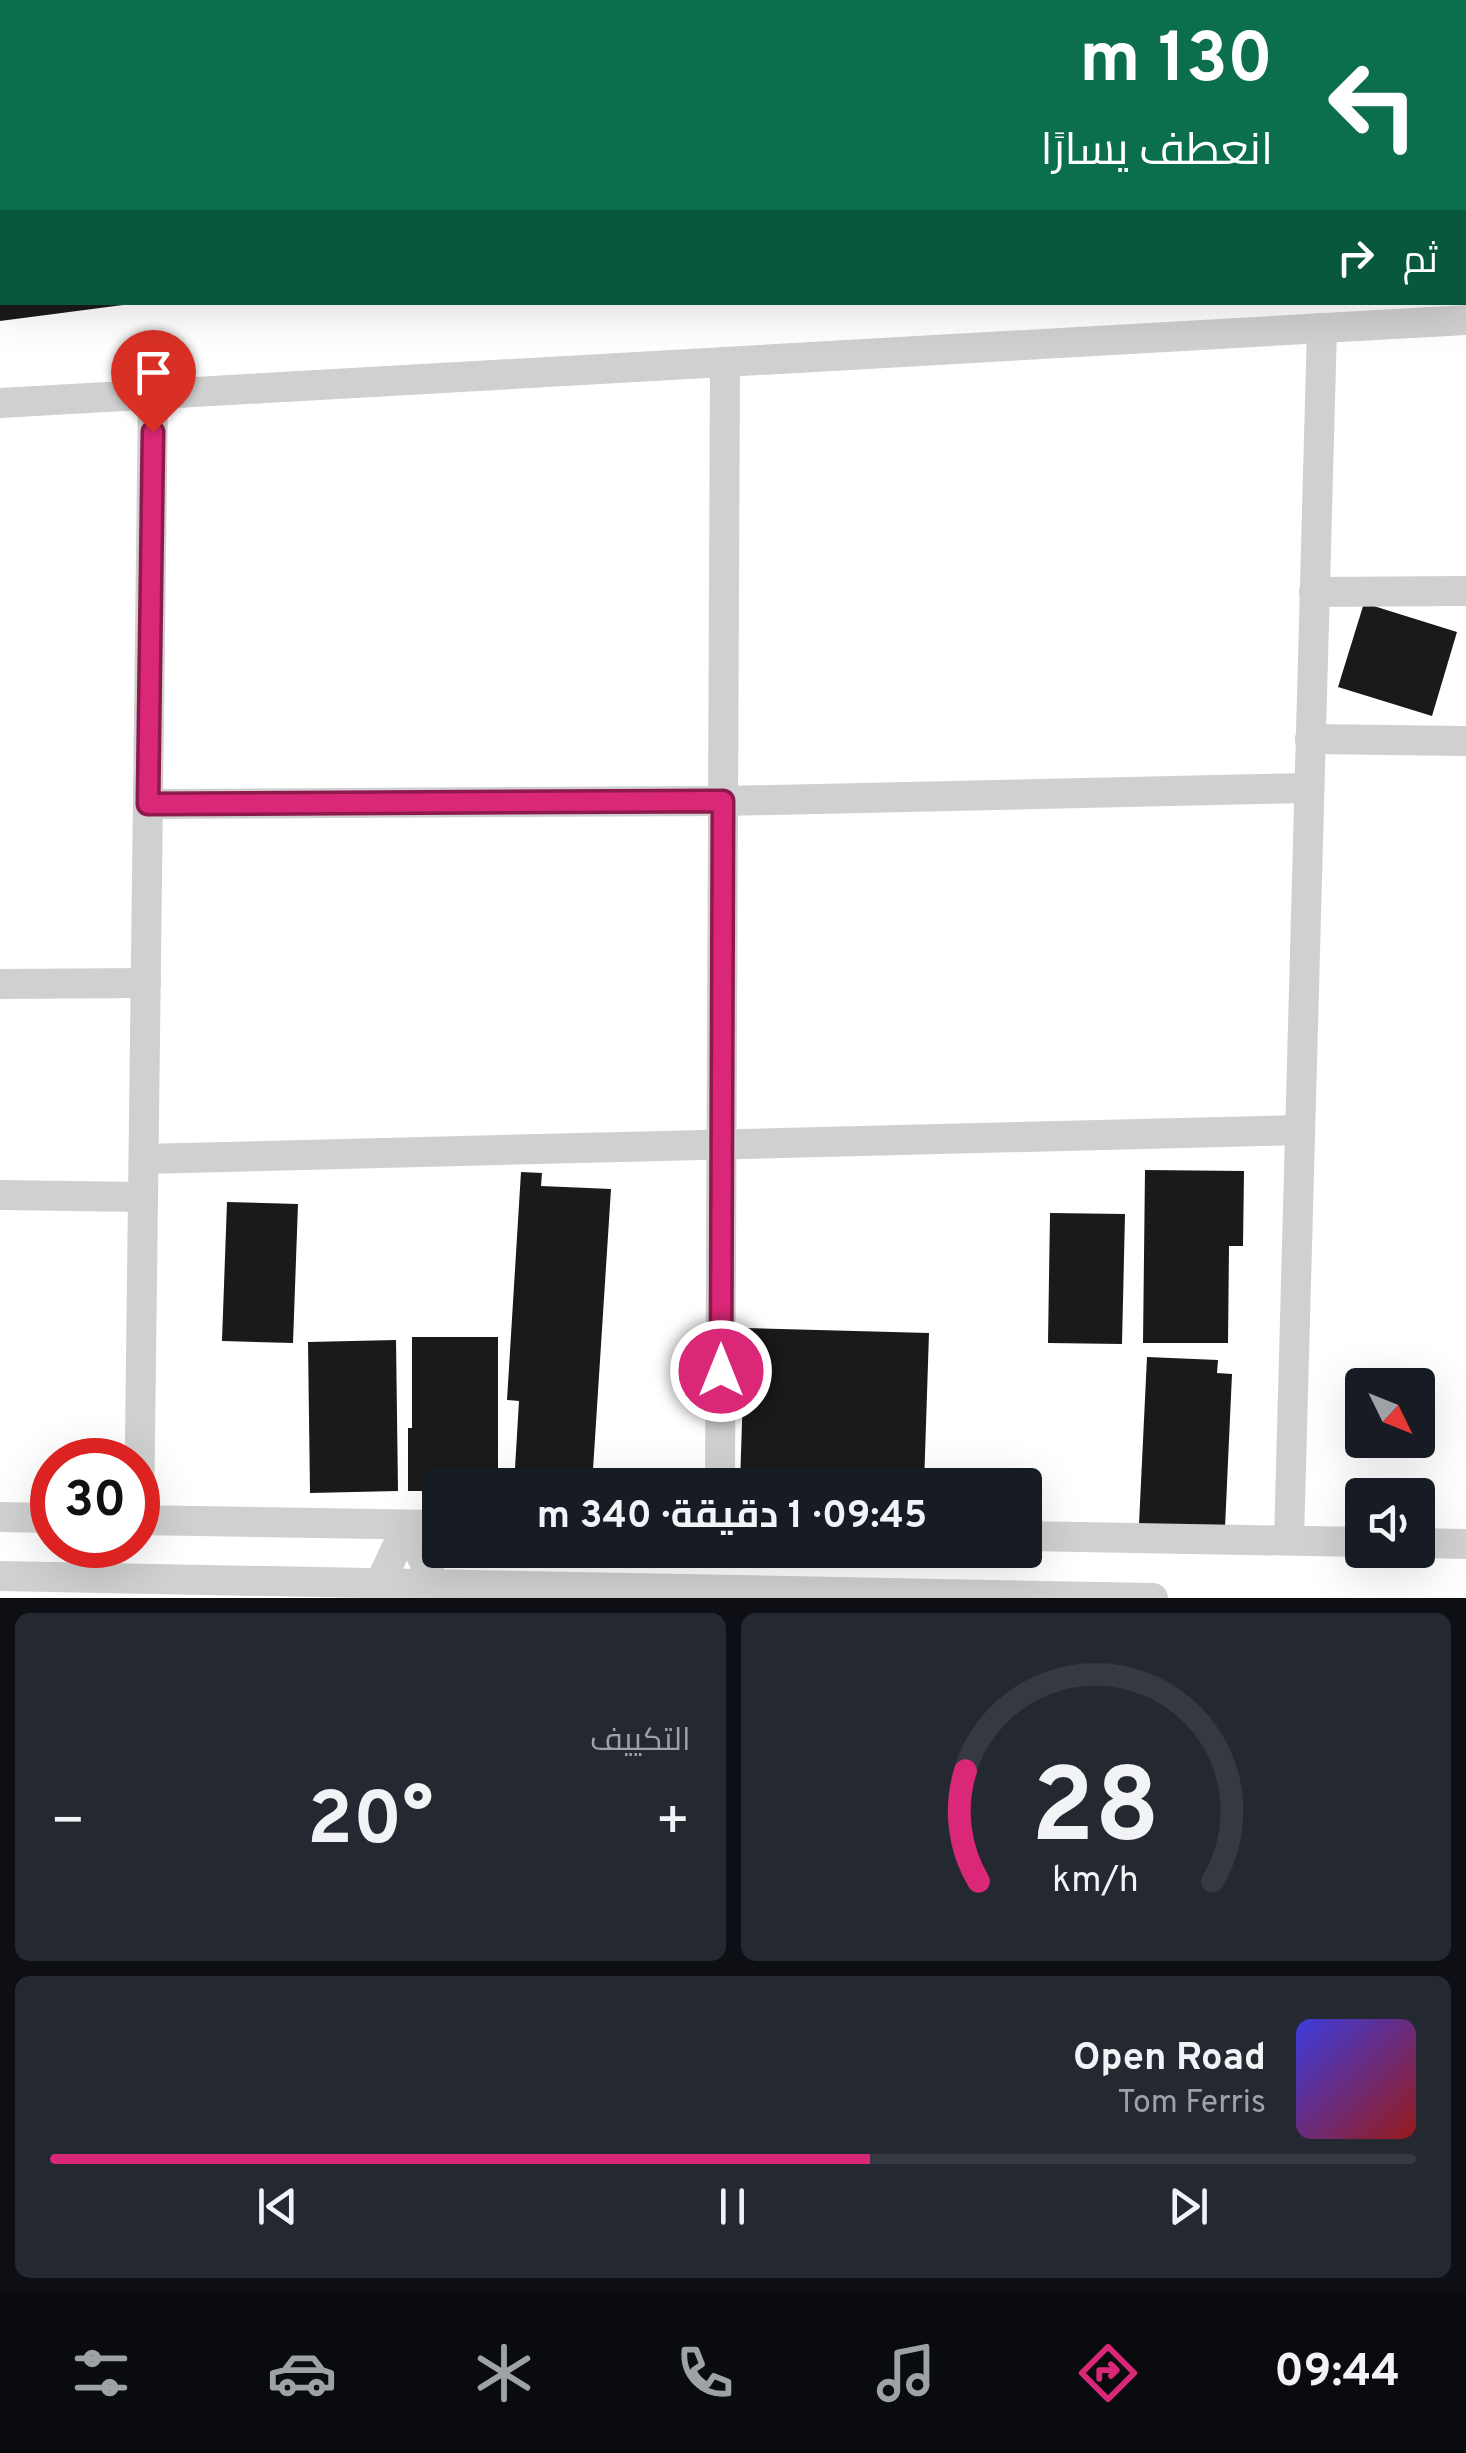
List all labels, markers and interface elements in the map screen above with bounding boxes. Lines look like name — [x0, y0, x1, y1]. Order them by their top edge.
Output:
text: 130 m — [1079, 18, 1273, 107]
icon: left — [1308, 40, 1438, 170]
text: انعطف يسارًا — [1041, 124, 1273, 181]
icon: right — [1328, 230, 1383, 285]
text: ثم — [1403, 238, 1438, 287]
pin — [111, 330, 196, 433]
icon: arrive — [126, 345, 181, 400]
position arrow — [669, 1319, 773, 1423]
north arrow — [1345, 1368, 1435, 1458]
map controls — [1345, 1368, 1435, 1568]
speed limit sign: 30 — [30, 1438, 160, 1568]
button: sound — [1345, 1478, 1435, 1568]
text: 09:45 · 1 دقيقة · 340 m — [537, 1493, 927, 1542]
text: التكييف — [590, 1722, 691, 1762]
text: 28 — [1031, 1747, 1160, 1879]
text: 20° — [307, 1776, 433, 1871]
text: − — [50, 1789, 85, 1859]
text: + — [655, 1789, 691, 1859]
text: km/h — [1052, 1859, 1139, 1905]
text: Open Road — [1073, 2035, 1266, 2084]
text: Tom Ferris — [1117, 2084, 1266, 2124]
icon: previous — [250, 2179, 305, 2234]
icon: pause — [705, 2179, 760, 2234]
icon: next — [1161, 2179, 1216, 2234]
icon: filters — [66, 2338, 136, 2408]
icon: car — [267, 2338, 337, 2408]
icon: climate — [469, 2338, 539, 2408]
icon: phone — [670, 2338, 740, 2408]
icon: music — [871, 2338, 941, 2408]
icon: directions — [1073, 2338, 1143, 2408]
text: 09:44 — [1274, 2345, 1400, 2402]

